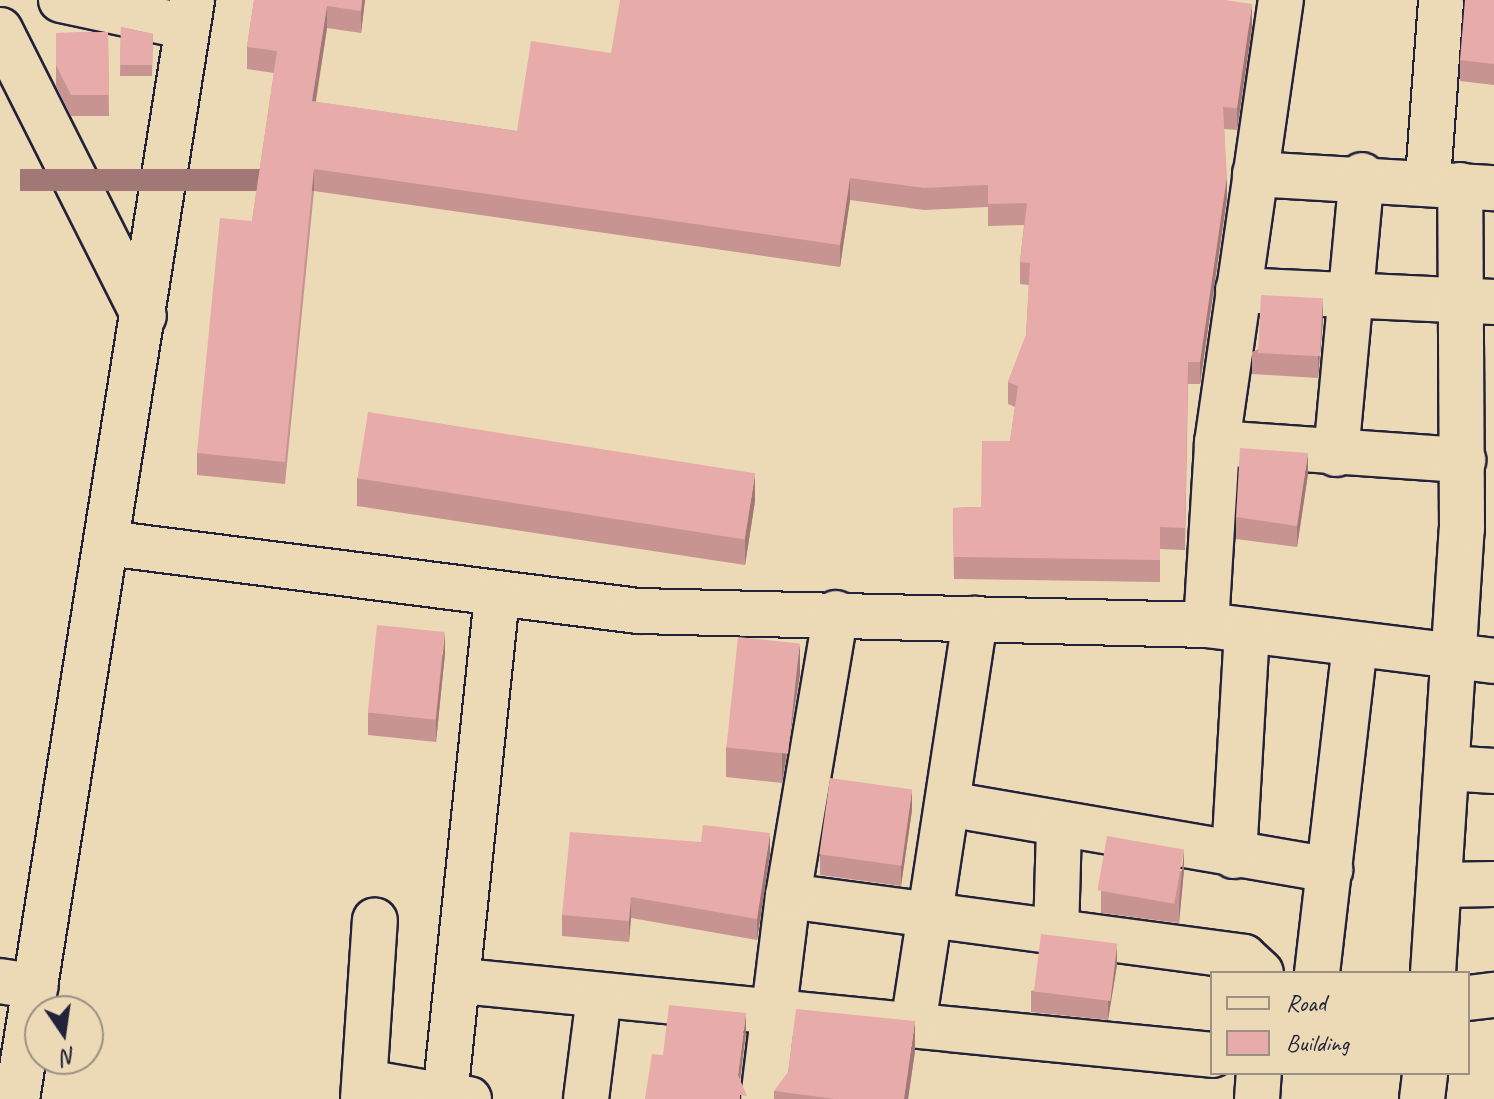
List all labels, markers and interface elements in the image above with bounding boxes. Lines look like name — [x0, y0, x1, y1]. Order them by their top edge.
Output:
legend — [1210, 971, 1470, 1075]
text: Road — [1286, 988, 1326, 1018]
north arrow — [24, 995, 104, 1075]
text: Building — [1286, 1028, 1349, 1058]
text: N — [59, 1041, 79, 1072]

